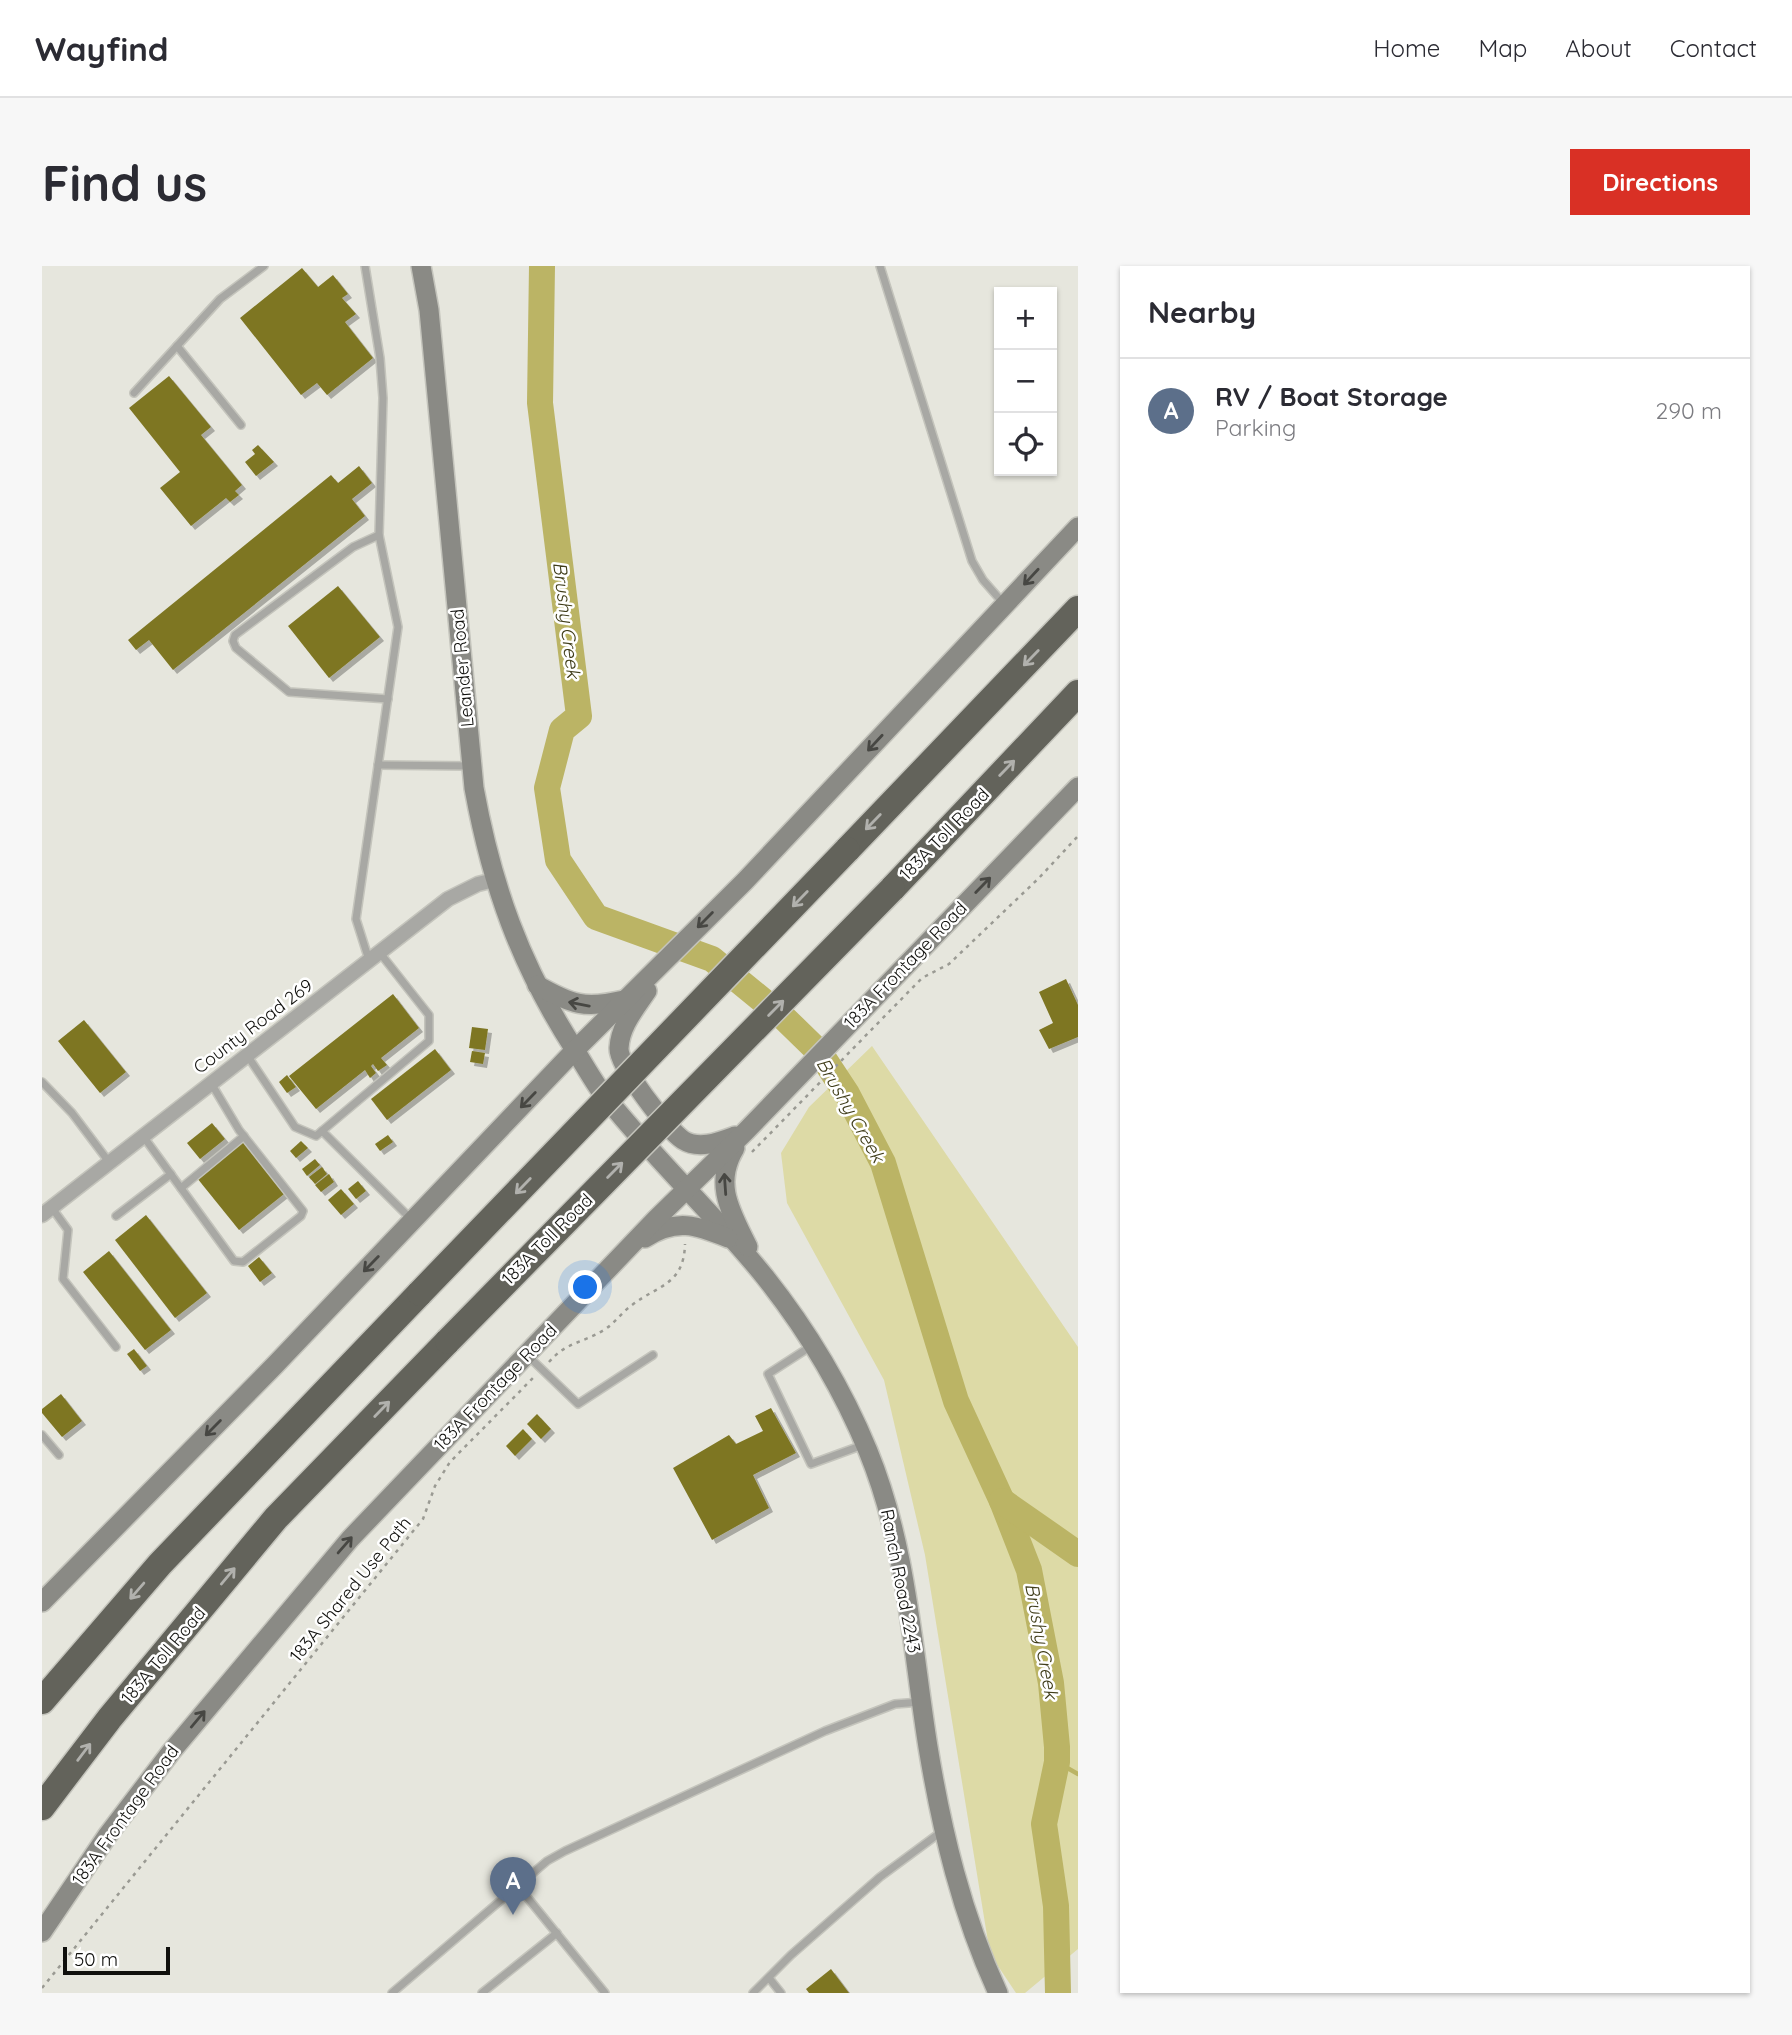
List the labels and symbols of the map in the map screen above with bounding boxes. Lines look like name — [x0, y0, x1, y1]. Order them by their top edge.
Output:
water label: Brushy Creek — [548, 560, 586, 681]
one-way arrow — [1023, 568, 1040, 585]
street label: Leander Road — [445, 608, 479, 728]
one-way arrow — [1022, 649, 1039, 666]
one-way arrow — [867, 734, 884, 751]
one-way arrow — [998, 760, 1015, 777]
street label: 183A Toll Road — [894, 783, 994, 885]
one-way arrow — [865, 813, 882, 830]
one-way arrow — [975, 877, 992, 894]
one-way arrow — [791, 890, 808, 907]
street label: 183A Frontage Road — [838, 897, 972, 1033]
one-way arrow — [697, 912, 714, 929]
street label: County Road 269 — [189, 974, 317, 1078]
one-way arrow — [568, 996, 591, 1010]
one-way arrow — [767, 1000, 784, 1017]
water label: Brushy Creek — [811, 1053, 892, 1168]
one-way arrow — [519, 1091, 536, 1108]
one-way arrow — [607, 1161, 624, 1178]
one-way arrow — [719, 1173, 732, 1196]
one-way arrow — [514, 1178, 531, 1195]
street label: 183A Toll Road — [497, 1189, 597, 1289]
one-way arrow — [362, 1256, 379, 1273]
your location — [568, 1270, 602, 1304]
street label: 183A Frontage Road — [428, 1319, 562, 1455]
one-way arrow — [373, 1401, 390, 1418]
one-way arrow — [205, 1420, 222, 1437]
street label: Ranch Road 2243 — [876, 1507, 926, 1655]
street label: 183A Shared Use Path — [284, 1512, 416, 1666]
one-way arrow — [337, 1536, 353, 1554]
one-way arrow — [220, 1568, 236, 1586]
water label: Brushy Creek — [1020, 1581, 1064, 1703]
one-way arrow — [129, 1582, 145, 1600]
street label: 183A Toll Road — [116, 1602, 210, 1708]
one-way arrow — [190, 1710, 206, 1728]
street label: 183A Frontage Road — [66, 1740, 184, 1890]
one-way arrow — [76, 1744, 91, 1762]
pin: A — [490, 1857, 536, 1915]
scale bar — [63, 1944, 170, 1976]

